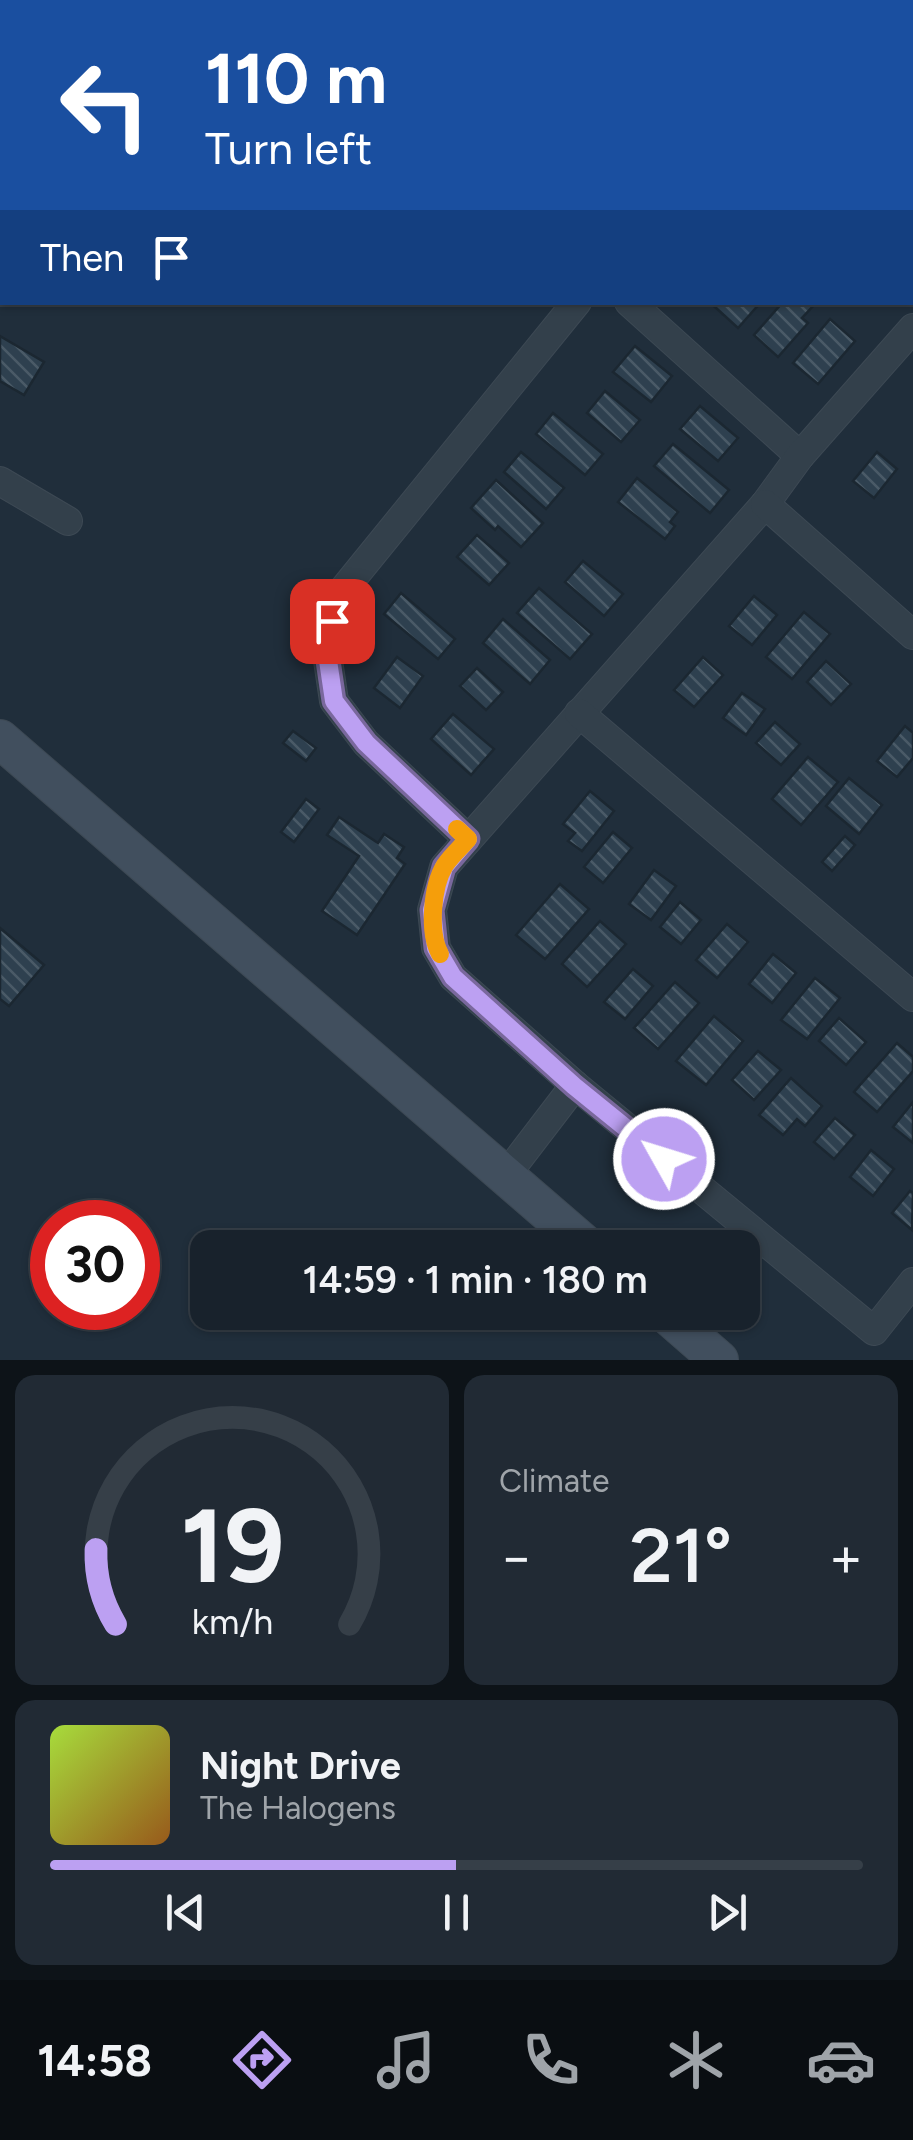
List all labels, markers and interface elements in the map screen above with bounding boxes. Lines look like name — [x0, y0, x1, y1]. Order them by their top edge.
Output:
text: 110 m — [205, 36, 387, 121]
icon: left — [40, 40, 170, 170]
text: Turn left — [205, 121, 372, 175]
icon: arrive — [144, 230, 199, 285]
text: Then — [40, 235, 124, 281]
pin — [290, 579, 375, 664]
icon: arrive — [305, 594, 360, 649]
position arrow — [612, 1107, 716, 1211]
speed limit sign: 30 — [30, 1200, 160, 1330]
text: 14:59 · 1 min · 180 m — [302, 1257, 648, 1303]
text: Climate — [499, 1462, 610, 1500]
text: 19 — [180, 1483, 284, 1608]
text: 21° — [630, 1511, 732, 1601]
text: − — [499, 1524, 533, 1590]
text: + — [829, 1524, 863, 1590]
text: km/h — [191, 1600, 273, 1643]
text: Night Drive — [200, 1743, 401, 1789]
text: The Halogens — [200, 1789, 396, 1827]
icon: previous — [158, 1885, 213, 1940]
icon: pause — [429, 1885, 484, 1940]
icon: next — [700, 1885, 755, 1940]
icon: directions — [227, 2025, 297, 2095]
icon: music — [371, 2025, 441, 2095]
icon: phone — [516, 2025, 586, 2095]
icon: climate — [661, 2025, 731, 2095]
icon: car — [806, 2025, 876, 2095]
text: 14:58 — [37, 2033, 152, 2087]

